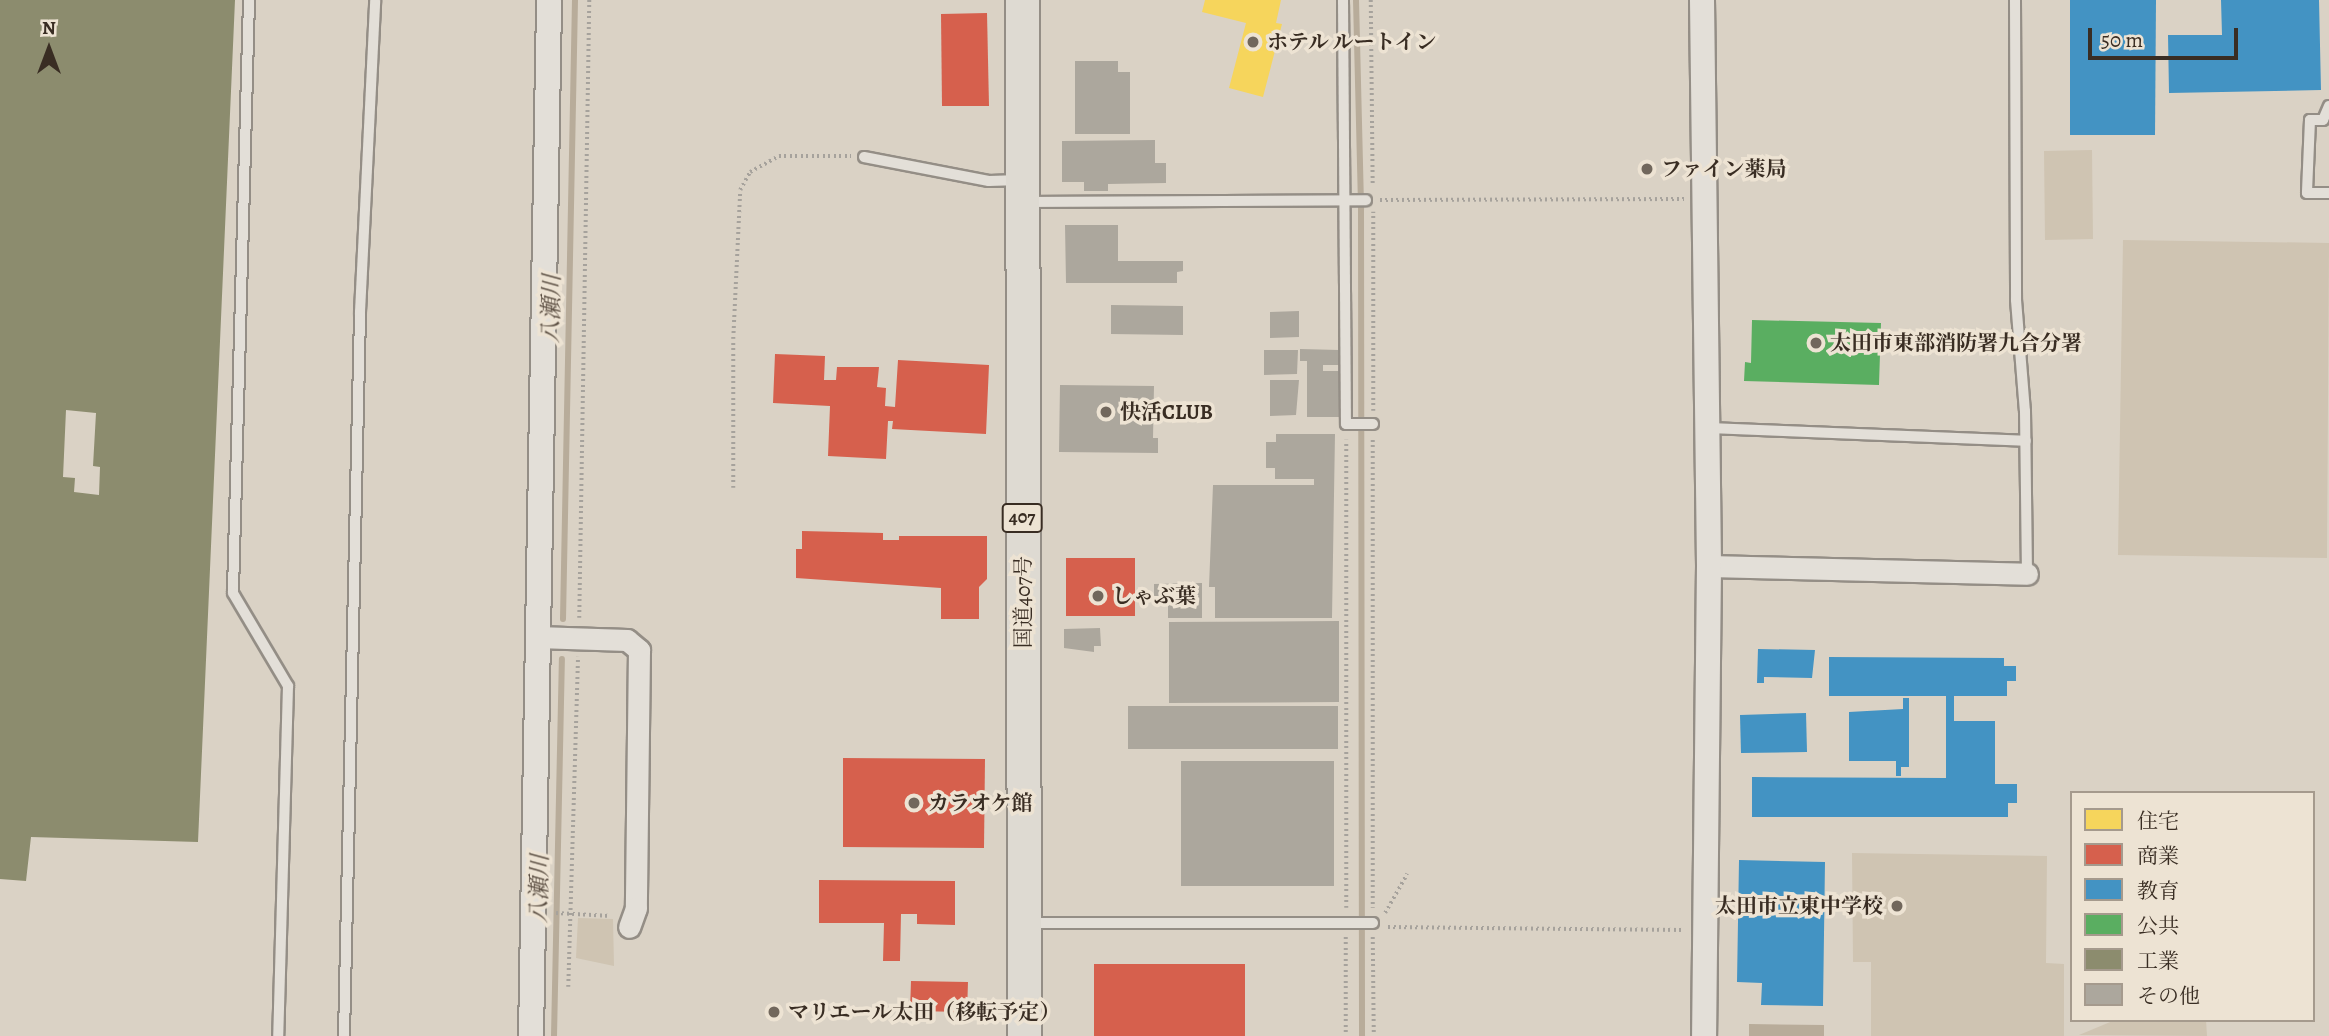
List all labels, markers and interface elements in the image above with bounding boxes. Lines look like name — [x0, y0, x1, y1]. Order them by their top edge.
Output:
north arrow — [14, 14, 84, 84]
scale bar — [2091, 14, 2242, 58]
text: N — [42, 15, 56, 41]
text: 50 m — [2101, 26, 2143, 54]
place label: ホテル ルートイン — [1267, 29, 1439, 55]
marker: ホテル ルートイン — [1245, 34, 1261, 50]
place label: ファイン薬局 — [1661, 156, 1787, 182]
marker: ファイン薬局 — [1639, 161, 1655, 177]
water label: 八瀬川 — [538, 274, 566, 344]
place label: 太田市東部消防署九合分署 — [1830, 330, 2082, 356]
marker: 太田市東部消防署九合分署 — [1808, 335, 1824, 351]
place label: 快活CLUB — [1120, 399, 1213, 425]
marker: 快活CLUB — [1098, 404, 1114, 420]
road number: 407 — [1001, 503, 1043, 534]
street label: 国道407号 — [1010, 556, 1036, 648]
place label: しゃぶ葉 — [1112, 583, 1196, 609]
marker: しゃぶ葉 — [1090, 588, 1106, 604]
place label: カラオケ館 — [928, 790, 1033, 816]
legend — [2070, 791, 2315, 1022]
marker: カラオケ館 — [906, 795, 922, 811]
text: 住宅 — [2137, 807, 2179, 835]
text: 商業 — [2137, 842, 2179, 870]
water label: 八瀬川 — [526, 854, 554, 924]
text: 教育 — [2137, 877, 2179, 905]
place label: 太田市立東中学校 — [1715, 893, 1883, 919]
marker: 太田市立東中学校 — [1889, 898, 1905, 914]
text: 公共 — [2137, 912, 2179, 940]
text: 工業 — [2137, 947, 2179, 975]
text: その他 — [2137, 982, 2200, 1010]
place label: マリエール太田（移転予定） — [788, 999, 1061, 1025]
marker: マリエール太田（移転予定） — [766, 1004, 782, 1020]

